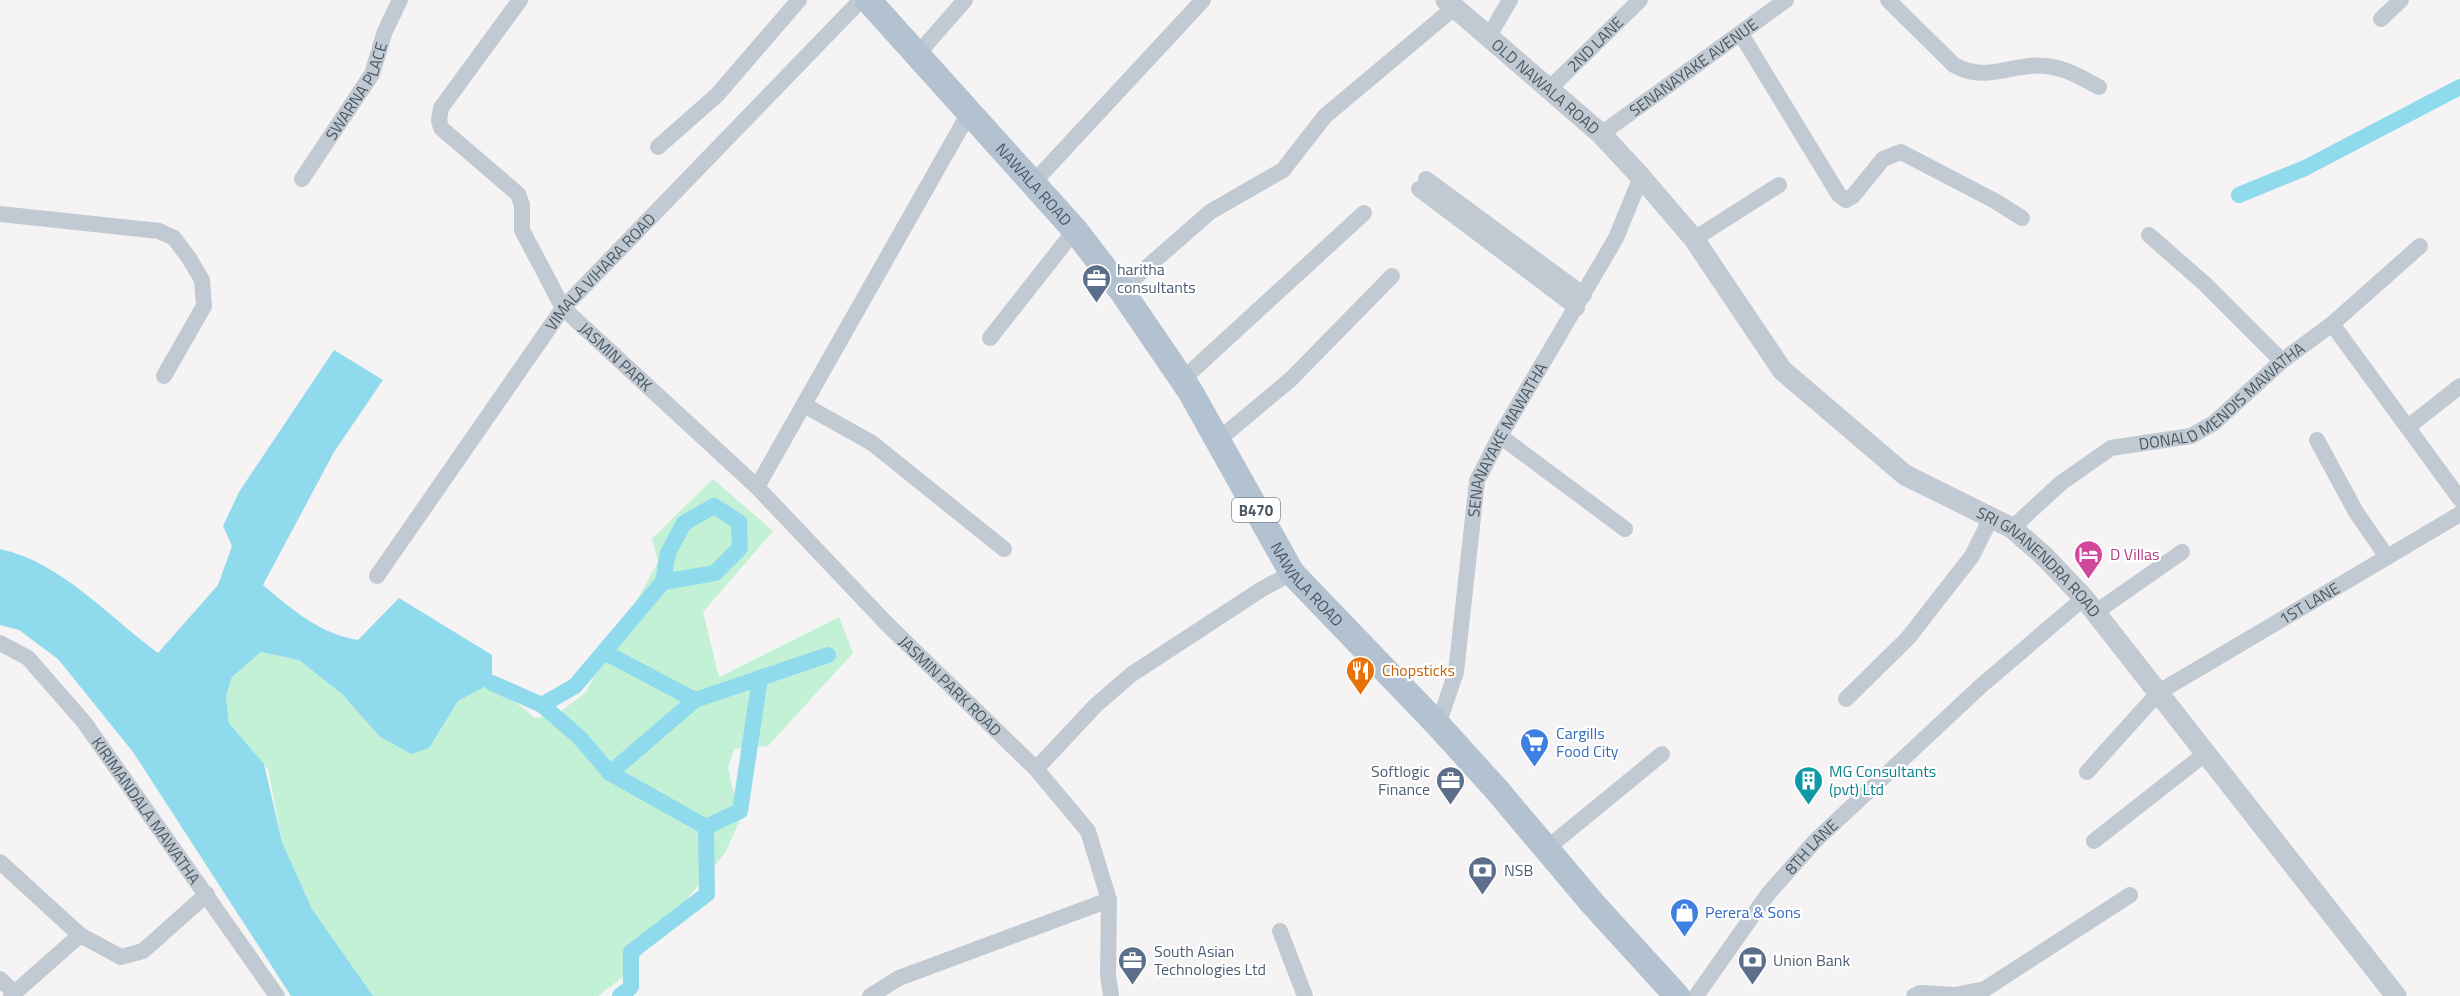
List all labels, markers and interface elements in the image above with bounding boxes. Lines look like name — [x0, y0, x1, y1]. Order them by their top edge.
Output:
street label: 2ND LANE — [1561, 11, 1629, 77]
street label: SENANAYAKE AVENUE — [1624, 12, 1763, 122]
street label: OLD NAWALA ROAD — [1486, 33, 1605, 140]
street label: SWARNA PLACE — [319, 39, 393, 145]
street label: NAWALA ROAD — [990, 138, 1078, 231]
street label: VIMALA VIHARA ROAD — [539, 207, 661, 335]
place label: haritha consultants — [1117, 257, 1196, 299]
office icon: haritha consultants — [1080, 262, 1112, 304]
street label: JASMIN PARK — [574, 316, 658, 397]
street label: DONALD MENDIS MAWATHA — [2137, 336, 2310, 456]
street label: SENANAYAKE MAWATHA — [1461, 357, 1553, 518]
road number: B470 — [1232, 498, 1280, 522]
street label: SRI GNANENDRA ROAD — [1972, 500, 2107, 622]
street label: NAWALA ROAD — [1265, 537, 1349, 632]
hotel icon: D Villas — [2073, 538, 2105, 580]
place label: D Villas — [2110, 542, 2160, 566]
street label: 1ST LANE — [2274, 576, 2344, 630]
street label: JASMIN PARK ROAD — [894, 630, 1008, 742]
restaurant icon: Chopsticks — [1345, 654, 1377, 696]
place label: Chopsticks — [1382, 658, 1455, 682]
place label: Cargills Food City — [1556, 721, 1619, 763]
supermarket icon: Cargills Food City — [1519, 726, 1551, 768]
street label: KIRIMANDALA MAWATHA — [86, 732, 207, 889]
place label: Softlogic Finance — [1371, 759, 1430, 801]
place label: MG Consultants (pvt) Ltd — [1829, 759, 1936, 801]
office icon: Softlogic Finance — [1435, 764, 1467, 806]
building icon: MG Consultants (pvt) Ltd — [1792, 764, 1824, 806]
street label: 8TH LANE — [1779, 813, 1843, 880]
bank icon: NSB — [1467, 854, 1499, 896]
place label: NSB — [1504, 858, 1533, 882]
shop icon: Perera & Sons — [1668, 896, 1700, 938]
place label: Perera & Sons — [1705, 900, 1801, 924]
place label: South Asian Technologies Ltd — [1154, 939, 1266, 981]
office icon: South Asian Technologies Ltd — [1117, 944, 1149, 986]
bank icon: Union Bank — [1736, 944, 1768, 986]
place label: Union Bank — [1773, 948, 1850, 972]

